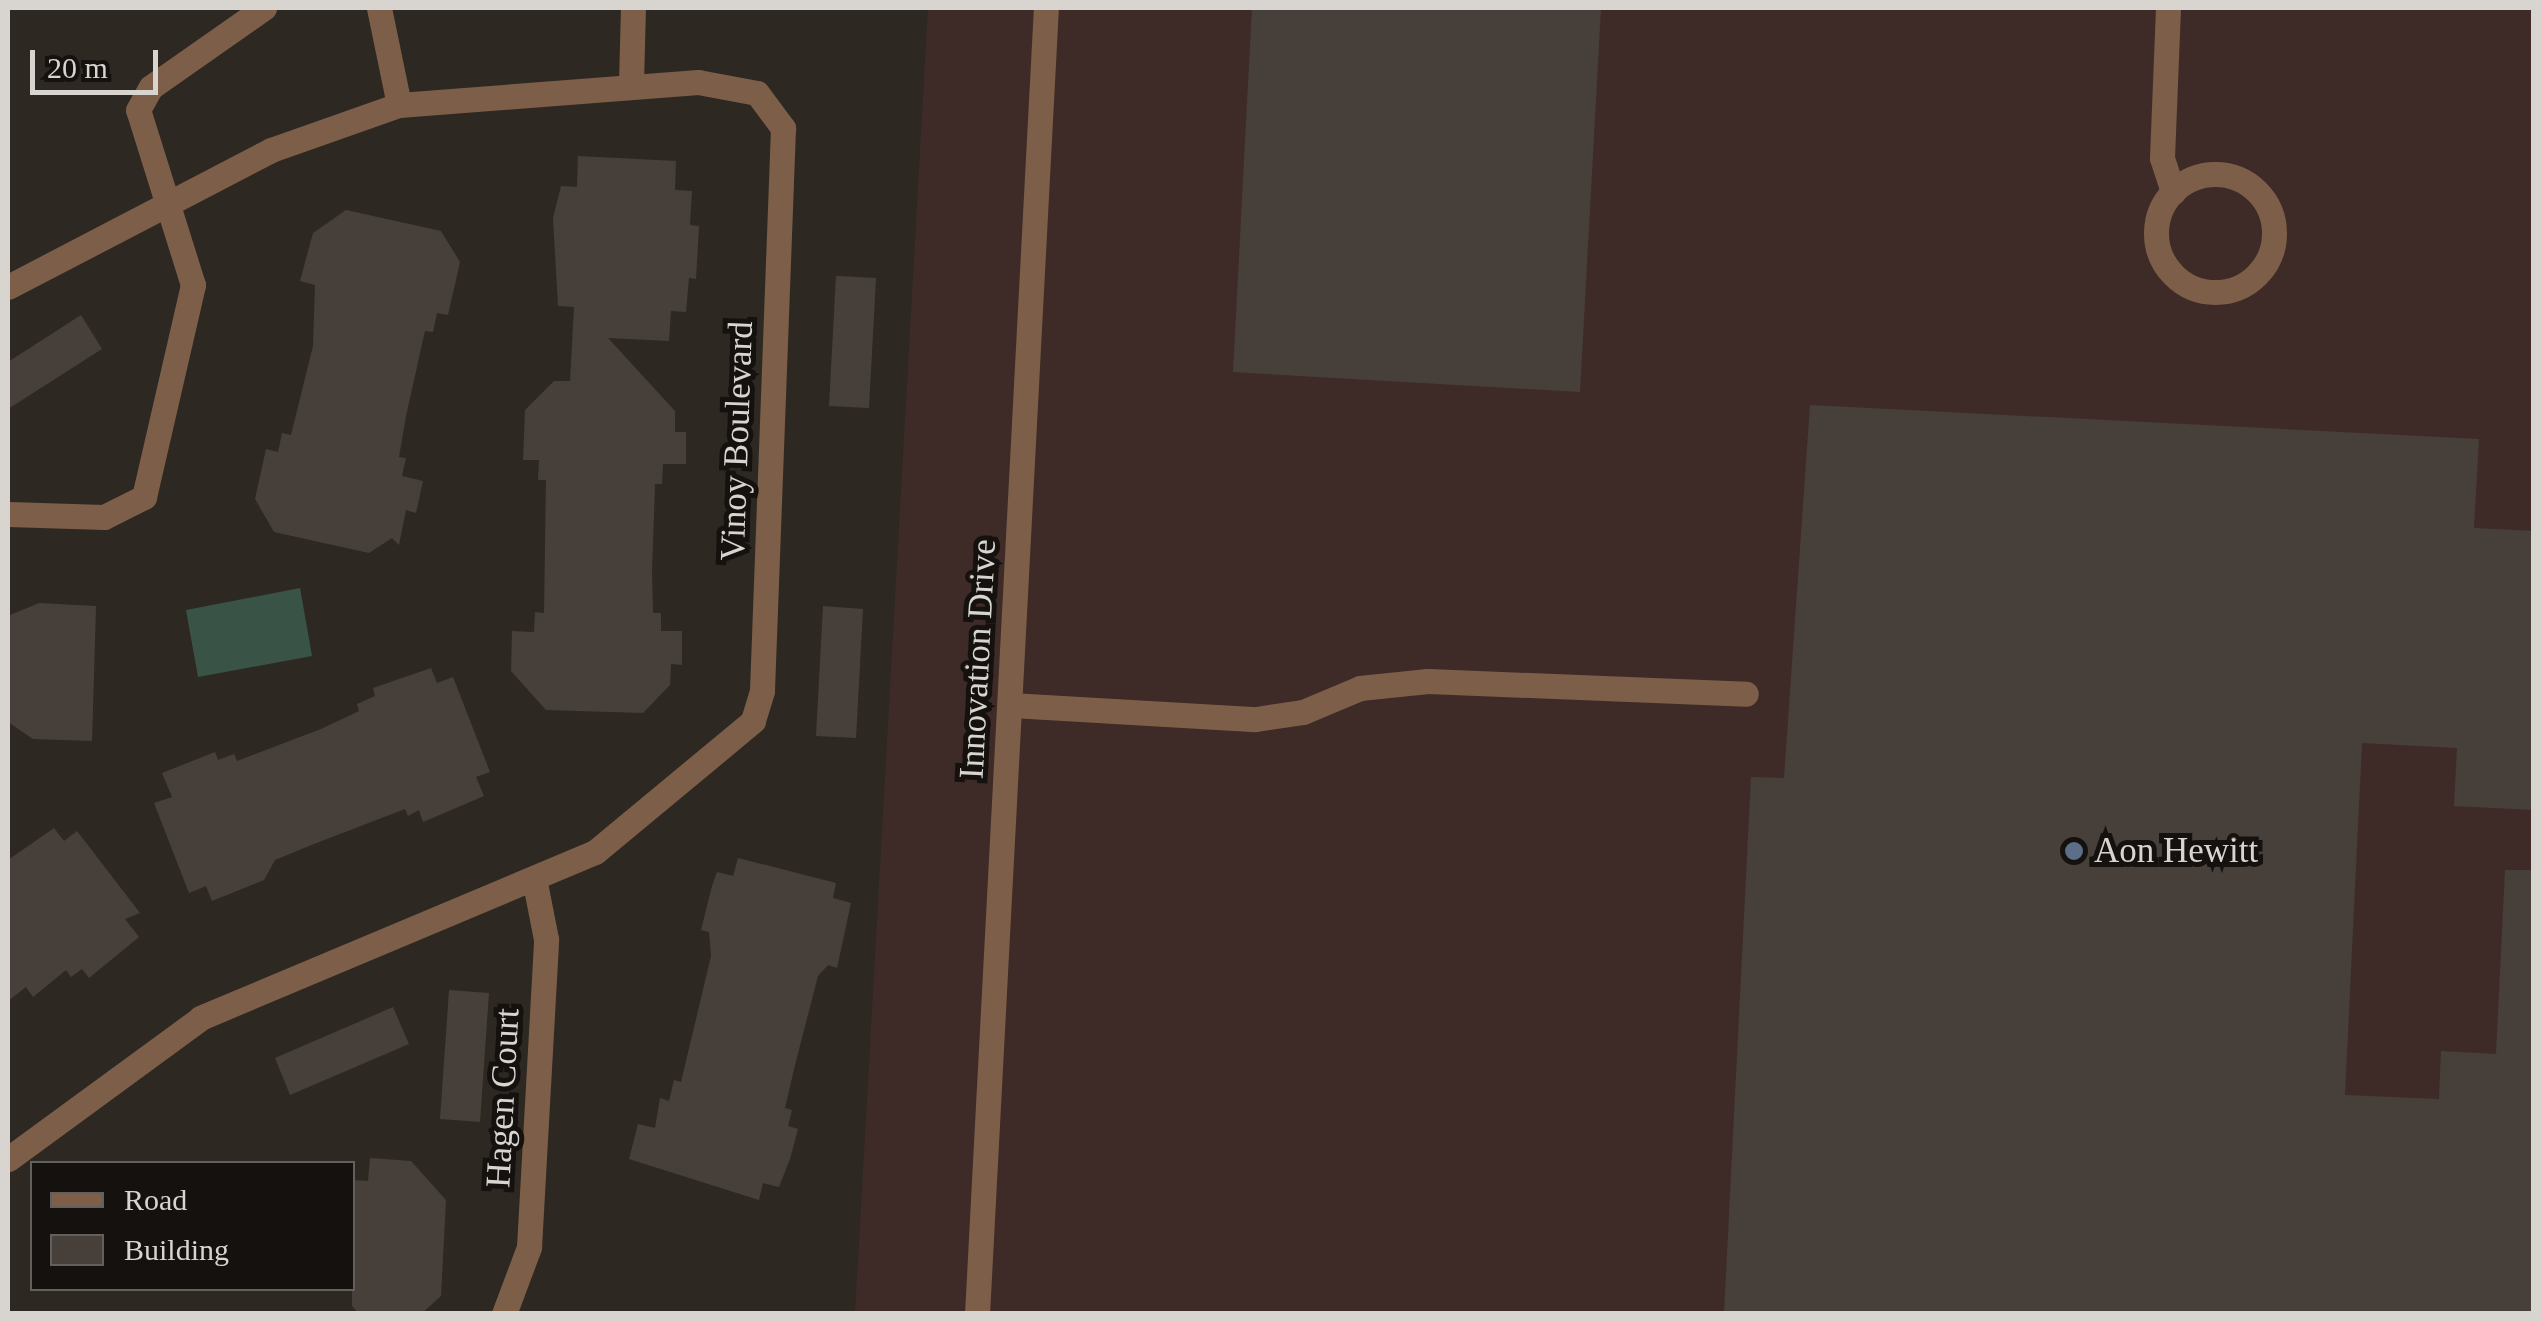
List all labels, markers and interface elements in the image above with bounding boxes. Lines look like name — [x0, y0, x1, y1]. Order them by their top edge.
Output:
scale bar — [35, 30, 162, 92]
text: 20 m — [47, 51, 108, 84]
street label: Vinoy Boulevard — [712, 320, 762, 562]
street label: Innovation Drive — [951, 538, 1005, 780]
place label: Aon Hewitt — [2094, 830, 2258, 872]
marker: Aon Hewitt — [2063, 840, 2085, 862]
street label: Hagen Court — [477, 1007, 529, 1189]
legend — [30, 1161, 355, 1291]
text: Road — [124, 1183, 187, 1216]
text: Building — [124, 1233, 229, 1266]

